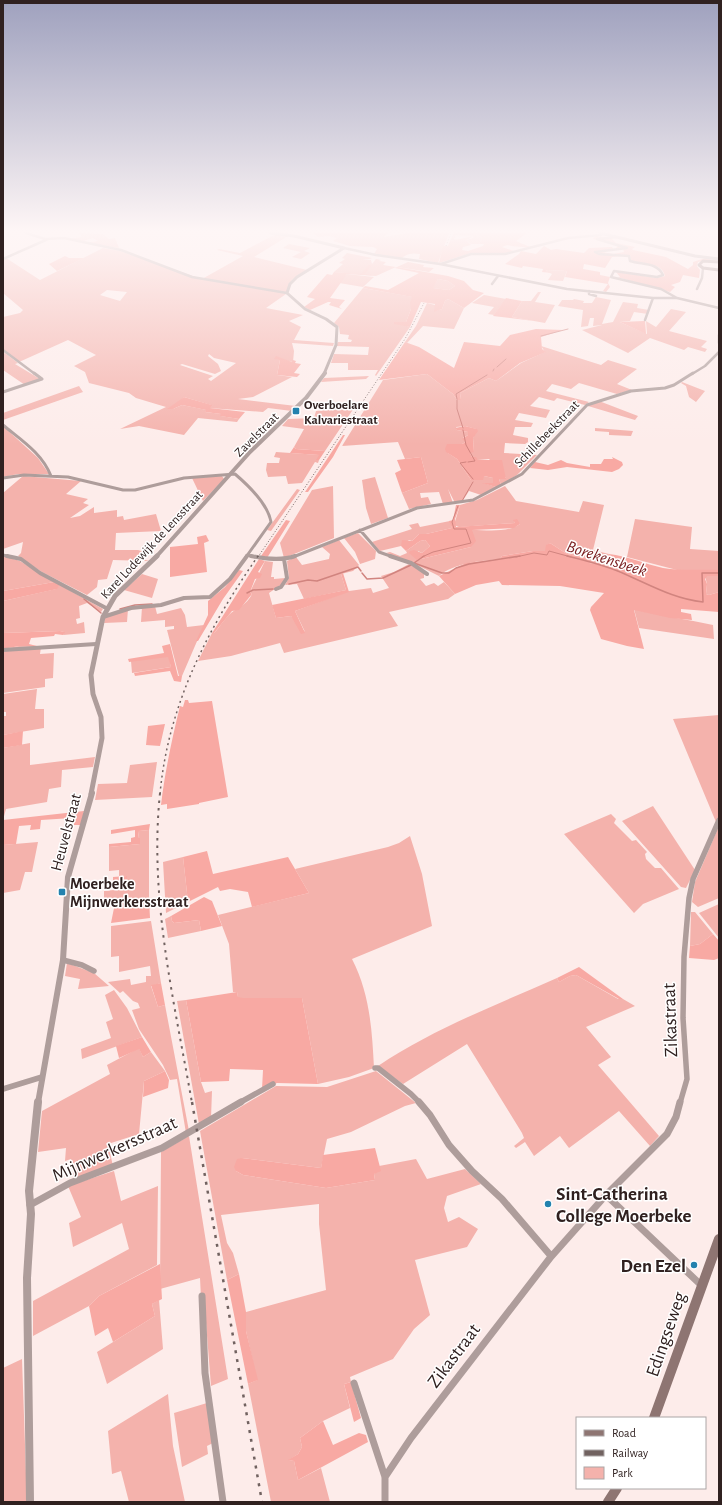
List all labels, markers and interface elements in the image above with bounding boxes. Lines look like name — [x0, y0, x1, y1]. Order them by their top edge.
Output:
street label: Schillebeekstraat — [512, 398, 582, 470]
place label: Overboelare Kalvariestraat — [304, 399, 378, 427]
marker: Overboelare Kalvariestraat — [291, 406, 301, 416]
street label: Zavelstraat — [233, 411, 282, 460]
street label: Karel Lodewijk de Lensstraat — [99, 488, 206, 602]
water label: Borekensbeek — [565, 538, 649, 579]
street label: Heuvelstraat — [48, 792, 84, 873]
place label: Moerbeke Mijnwerkersstraat — [70, 876, 189, 911]
marker: Moerbeke Mijnwerkersstraat — [57, 887, 67, 897]
street label: Zikastraat — [660, 982, 681, 1057]
street label: Mijnwerkersstraat — [49, 1113, 180, 1185]
place label: Sint-Catherina College Moerbeke — [556, 1185, 692, 1226]
marker: Sint-Catherina College Moerbeke — [543, 1199, 553, 1209]
place label: Den Ezel — [621, 1257, 686, 1276]
marker: Den Ezel — [689, 1260, 699, 1270]
street label: Edingseweg — [643, 1289, 690, 1379]
street label: Zikastraat — [424, 1320, 484, 1391]
legend — [576, 1417, 706, 1489]
text: Road — [612, 1427, 636, 1439]
text: Railway — [612, 1447, 648, 1460]
text: Park — [612, 1467, 633, 1479]

